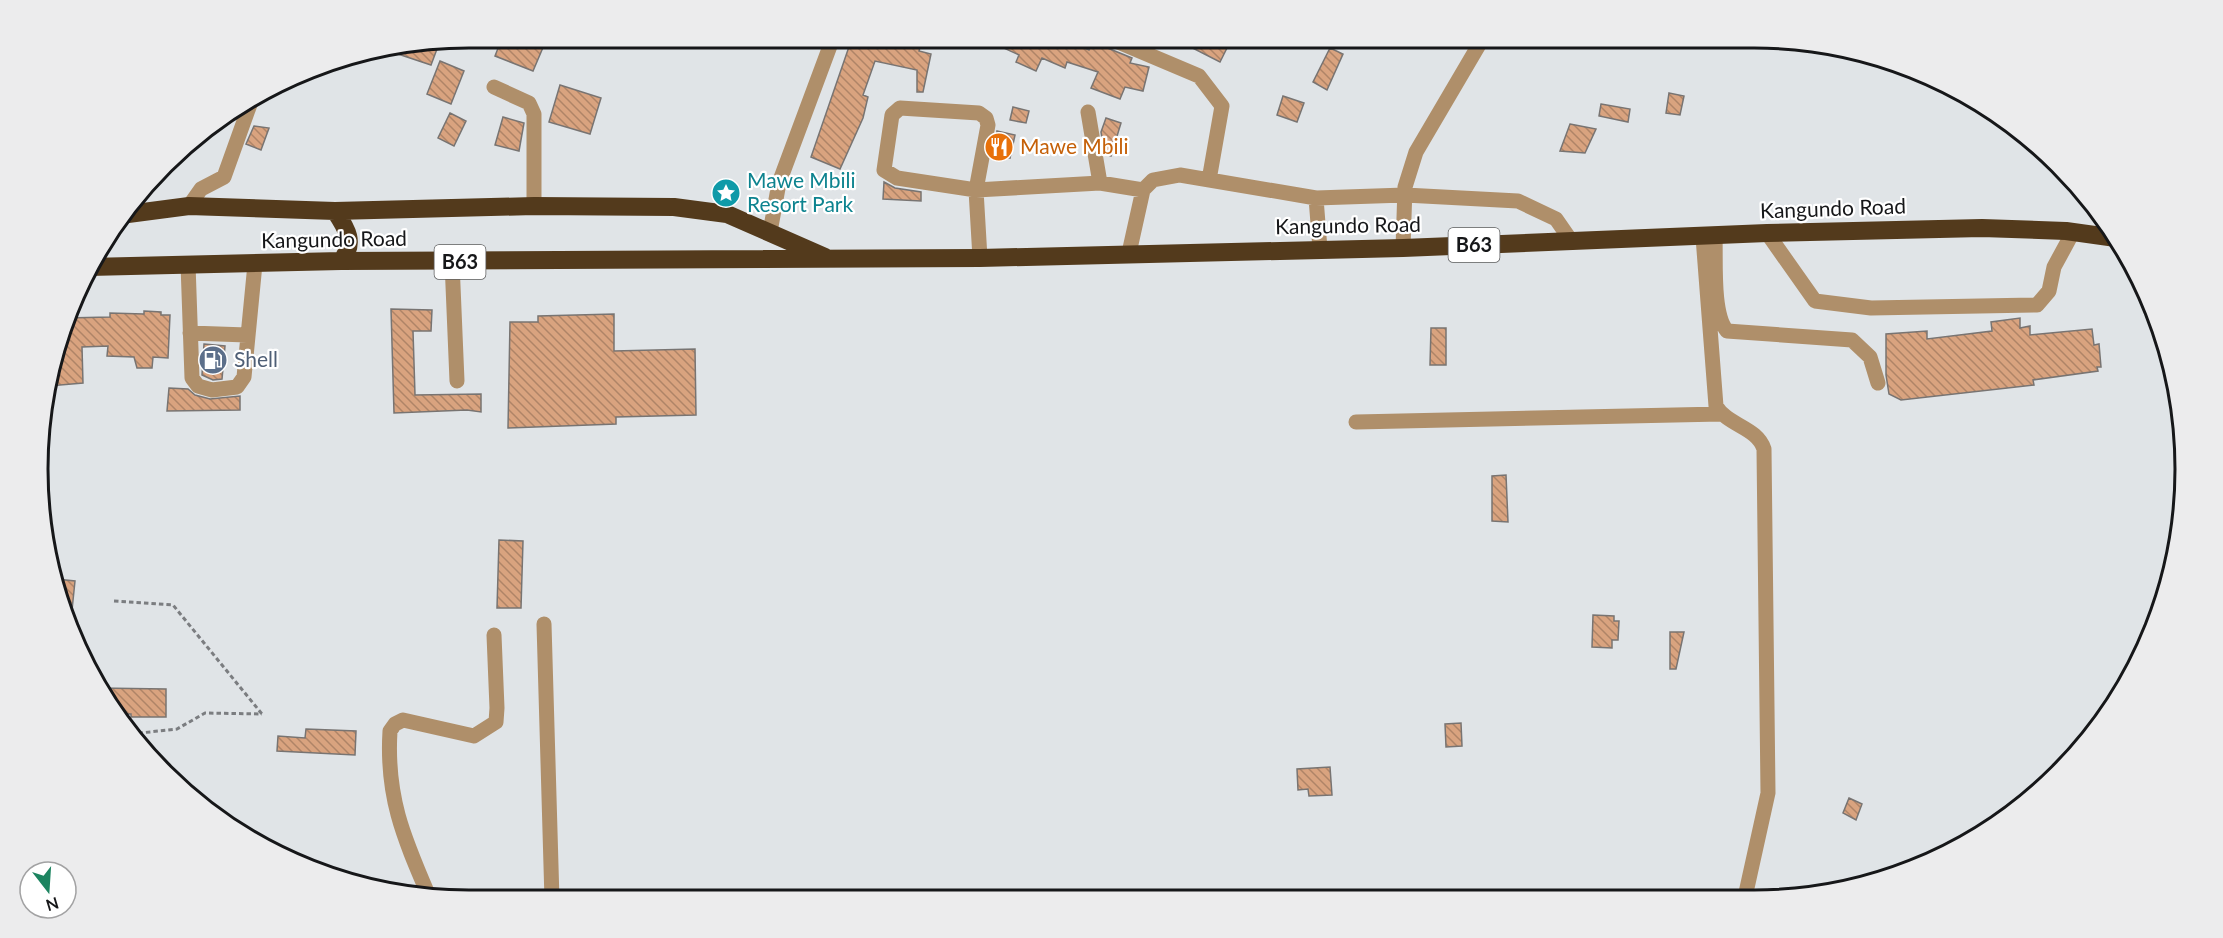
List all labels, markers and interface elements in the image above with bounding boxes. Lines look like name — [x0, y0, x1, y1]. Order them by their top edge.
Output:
restaurant icon: Mawe Mbili — [983, 131, 1015, 163]
place label: Mawe Mbili — [1020, 133, 1129, 158]
place label: Mawe Mbili Resort Park — [747, 167, 856, 216]
place icon: Mawe Mbili Resort Park — [710, 177, 742, 209]
street label: Kangundo Road — [1760, 192, 1906, 223]
street label: Kangundo Road — [1275, 211, 1421, 238]
street label: Kangundo Road — [261, 225, 407, 252]
road number: B63 — [1448, 228, 1500, 262]
road number: B63 — [434, 245, 486, 279]
fuel station icon: Shell — [197, 344, 229, 376]
place label: Shell — [234, 346, 278, 371]
north arrow — [18, 860, 78, 920]
text: N — [44, 894, 61, 916]

